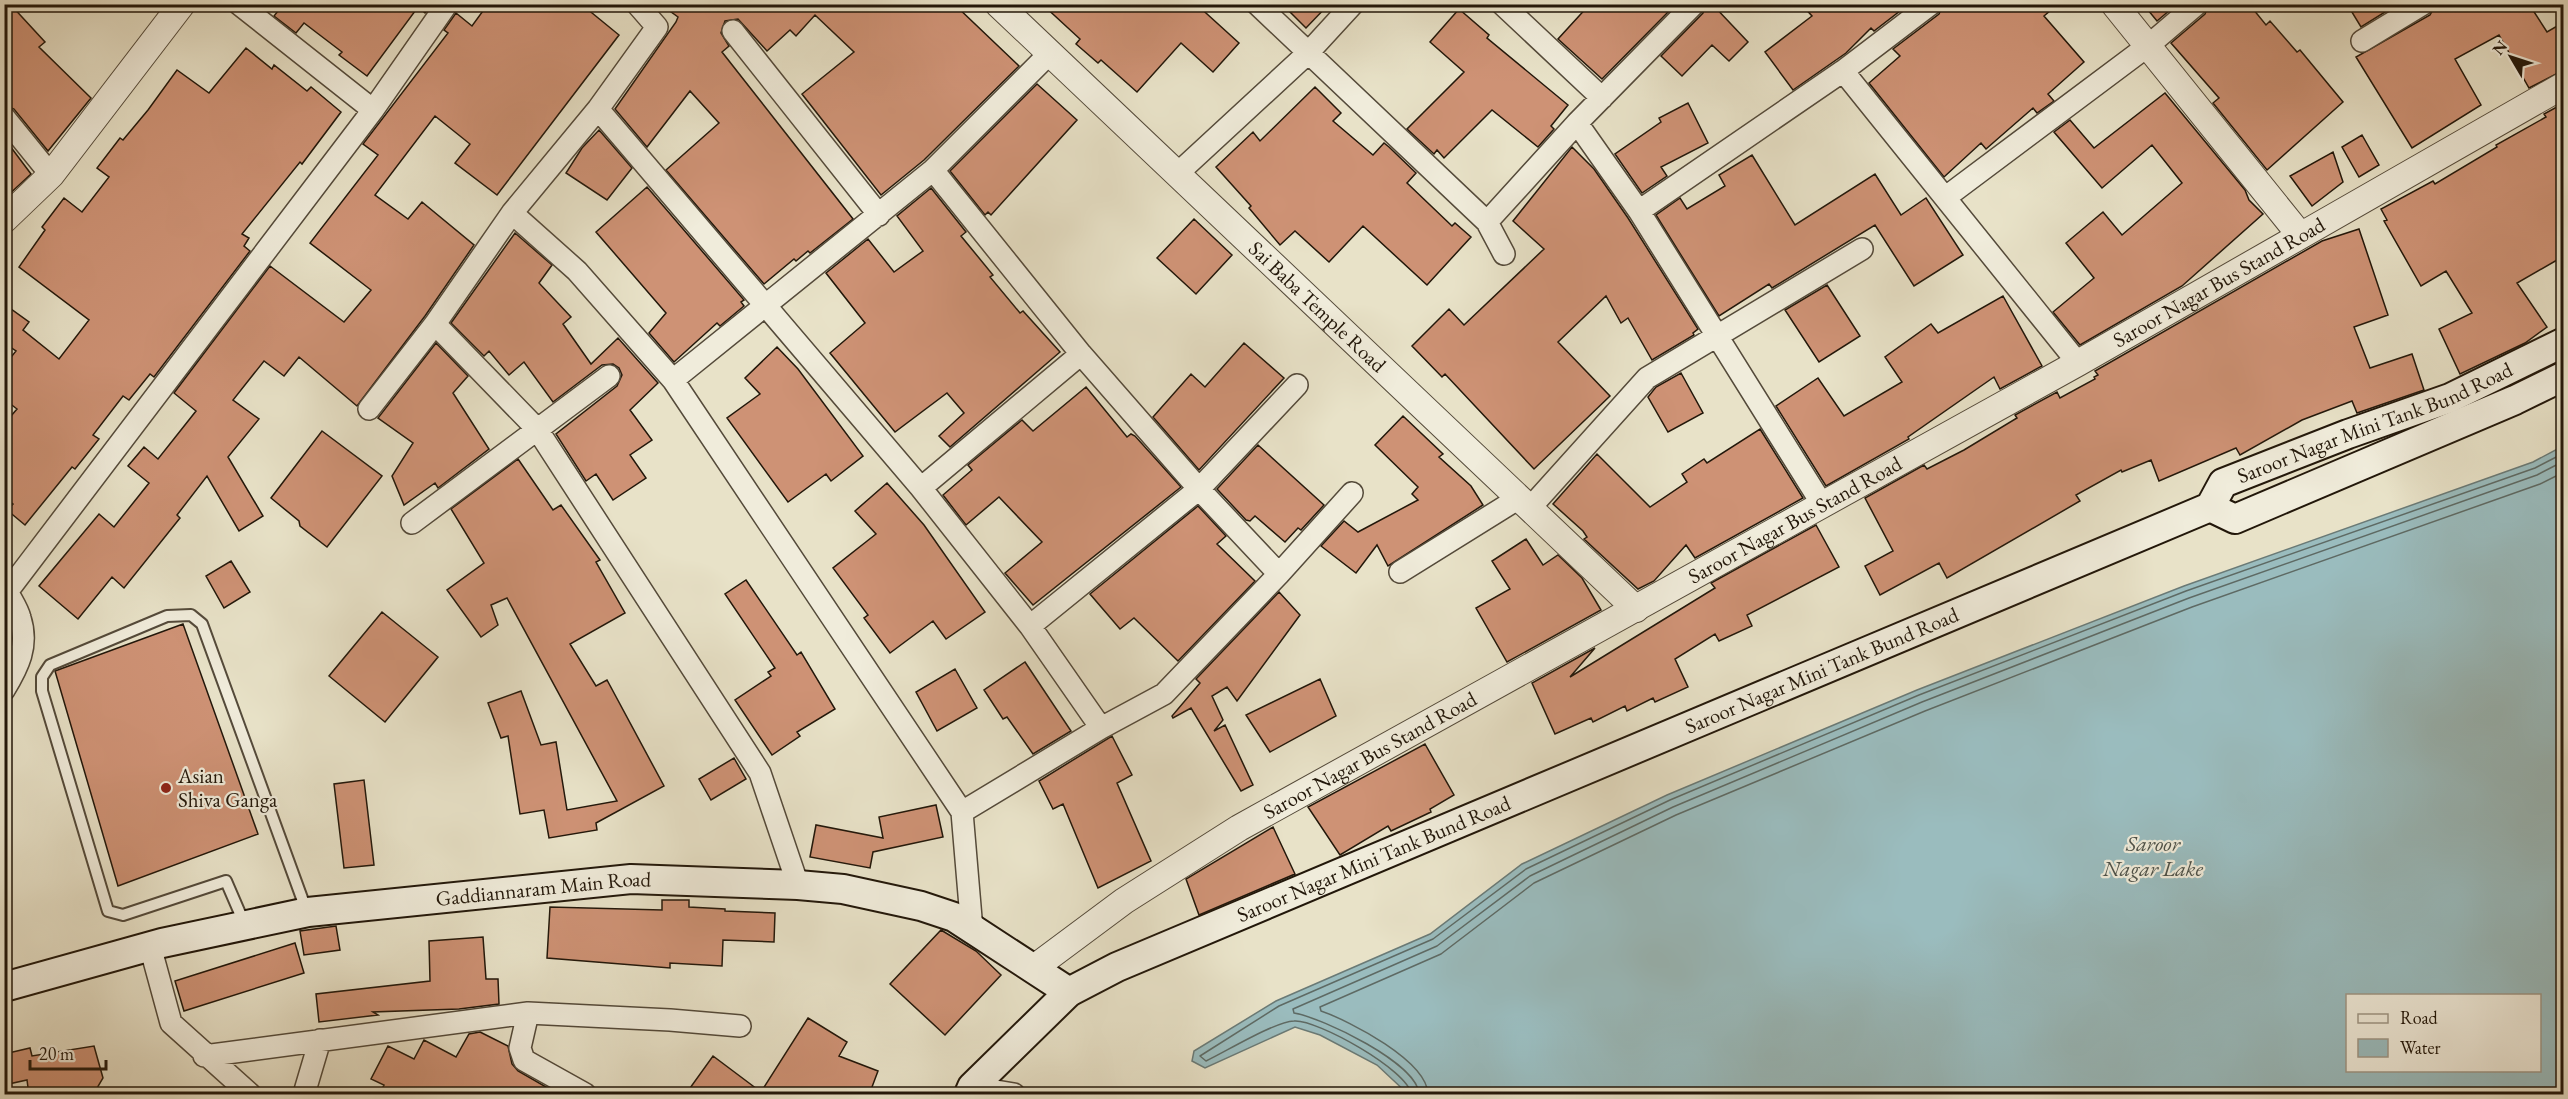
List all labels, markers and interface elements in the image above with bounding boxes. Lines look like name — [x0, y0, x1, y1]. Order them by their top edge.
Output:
north arrow — [2481, 27, 2541, 87]
text: N — [2487, 36, 2512, 60]
street label: Saroor Nagar Bus Stand Road — [2108, 210, 2330, 353]
street label: Sai Baba Temple Road — [1243, 235, 1392, 378]
street label: Saroor Nagar Mini Tank Bund Road — [2233, 355, 2517, 489]
street label: Saroor Nagar Bus Stand Road — [1683, 449, 1907, 589]
street label: Saroor Nagar Mini Tank Bund Road — [1681, 600, 1963, 740]
street label: Saroor Nagar Bus Stand Road — [1258, 685, 1481, 825]
place label: Asian Shiva Ganga — [177, 762, 278, 813]
marker: Asian Shiva Ganga — [159, 781, 173, 795]
street label: Saroor Nagar Mini Tank Bund Road — [1233, 789, 1515, 928]
water label: Saroor Nagar Lake — [2102, 829, 2204, 883]
street label: Gaddiannaram Main Road — [434, 865, 652, 912]
legend — [2346, 994, 2541, 1072]
text: Road — [2400, 1006, 2439, 1029]
scale bar — [30, 1033, 106, 1071]
text: Water — [2400, 1036, 2441, 1059]
text: 20 m — [39, 1042, 74, 1065]

